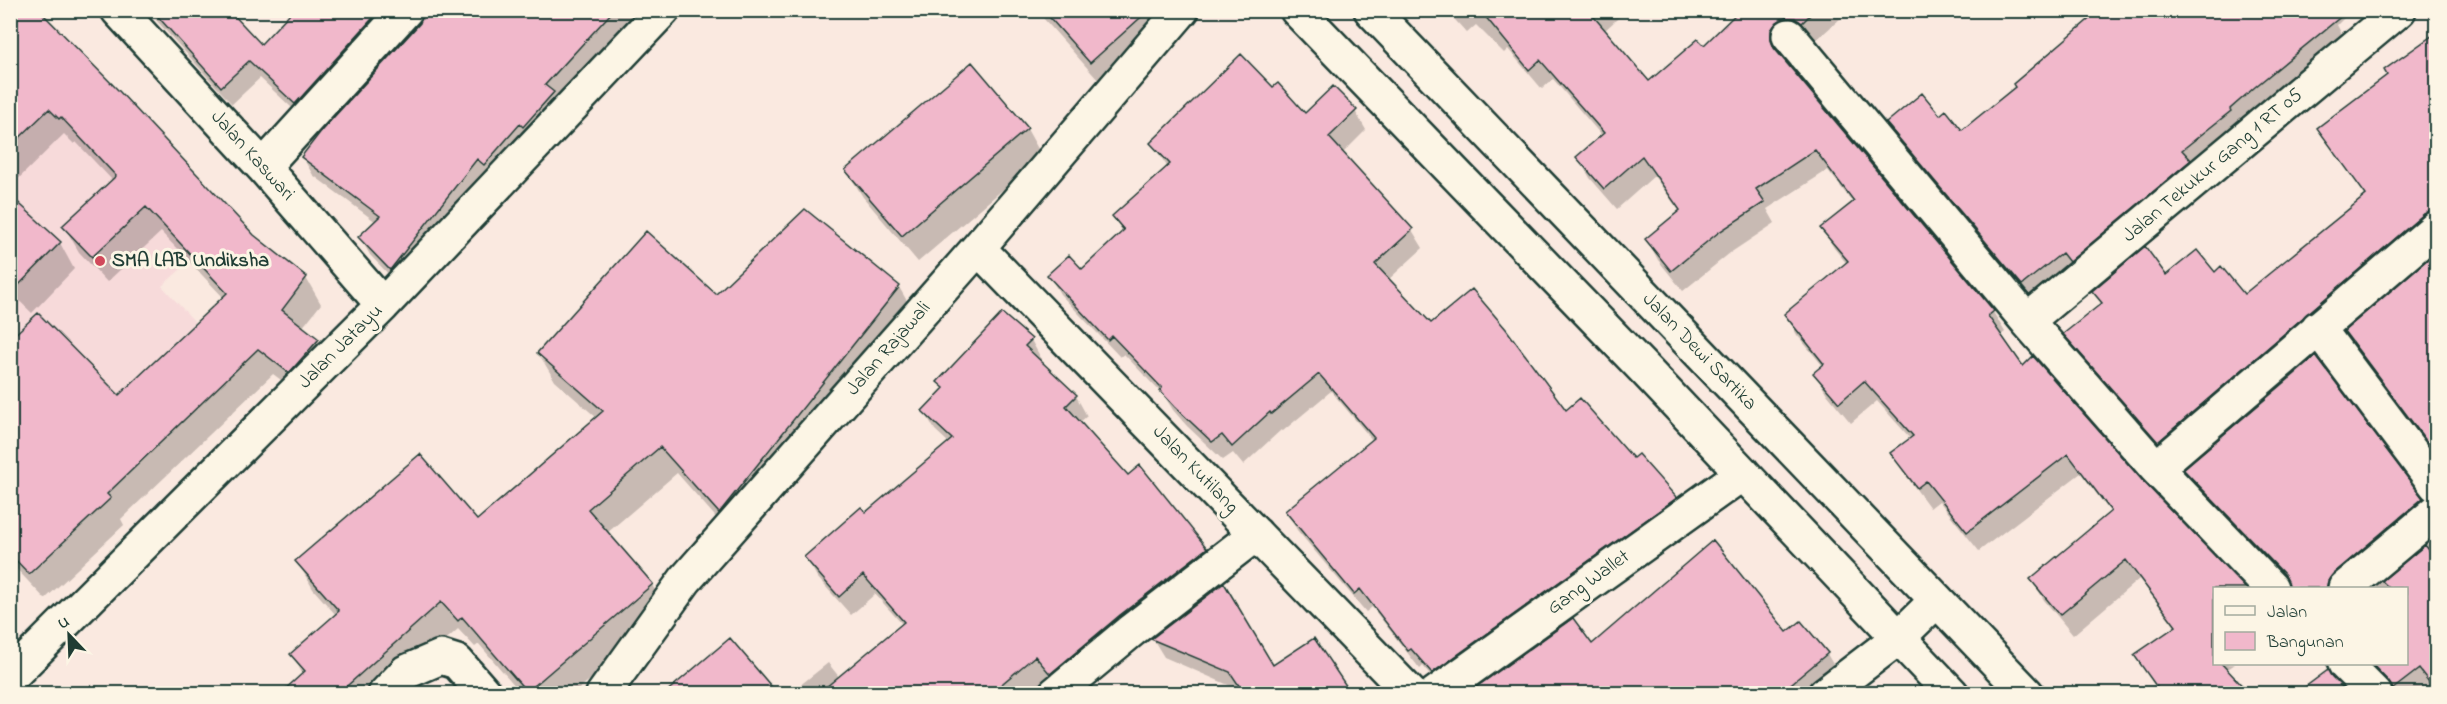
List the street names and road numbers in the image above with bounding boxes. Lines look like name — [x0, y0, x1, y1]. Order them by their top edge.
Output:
street label: Jalan Tekukur Gang 1 RT 05 — [2116, 82, 2310, 251]
street label: Jalan Kaswari — [203, 104, 301, 208]
street label: Jalan Dewi Sartika — [1635, 286, 1763, 418]
street label: Jalan Rajawali — [840, 295, 938, 403]
street label: Jalan Jatayu — [292, 298, 390, 396]
street label: Jalan Kutilang — [1144, 419, 1245, 522]
street label: Gang Wallet — [1542, 543, 1637, 624]

